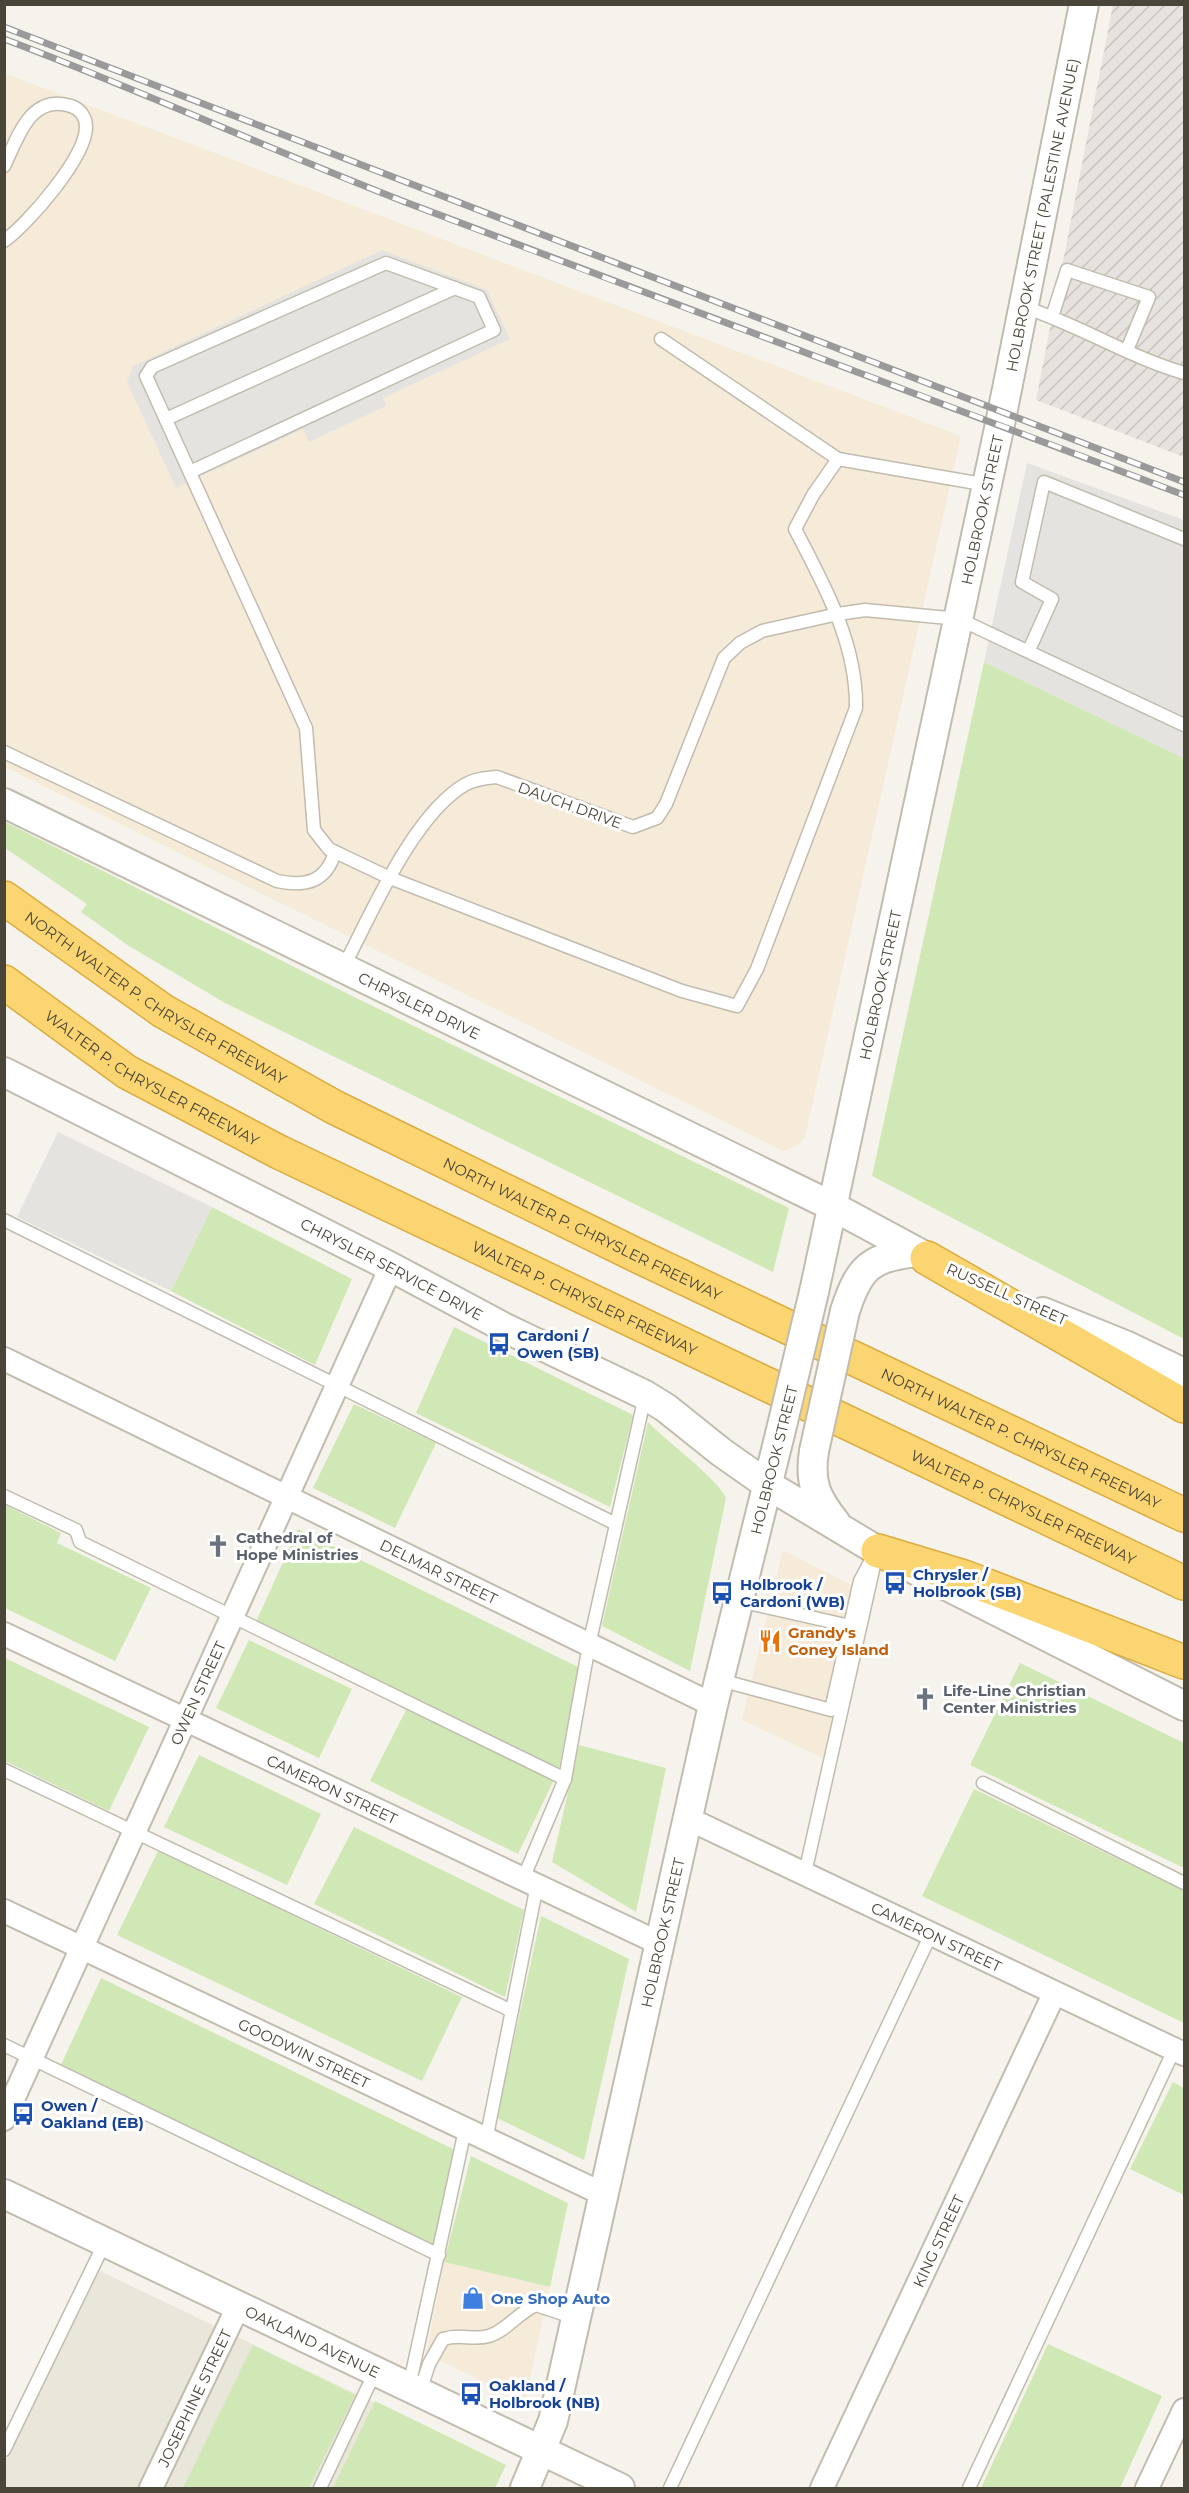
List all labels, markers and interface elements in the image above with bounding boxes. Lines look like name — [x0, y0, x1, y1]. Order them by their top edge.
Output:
street label: HOLBROOK STREET (PALESTINE AVENUE) — [1001, 56, 1082, 373]
street label: HOLBROOK STREET — [956, 433, 1007, 586]
street label: DAUCH DRIVE — [515, 777, 625, 833]
street label: NORTH WALTER P. CHRYSLER FREEWAY — [22, 906, 290, 1088]
street label: HOLBROOK STREET — [854, 908, 905, 1062]
street label: CHRYSLER DRIVE — [355, 967, 484, 1043]
street label: WALTER P. CHRYSLER FREEWAY — [43, 1006, 265, 1148]
street label: NORTH WALTER P. CHRYSLER FREEWAY — [440, 1153, 724, 1303]
street label: CHRYSLER SERVICE DRIVE — [297, 1214, 487, 1324]
street label: WALTER P. CHRYSLER FREEWAY — [470, 1237, 700, 1361]
street label: RUSSELL STREET — [944, 1259, 1071, 1329]
place label: Cardoni / Owen (SB) — [517, 1326, 599, 1362]
bus stop icon: Cardoni / Owen (SB) — [486, 1331, 512, 1357]
street label: NORTH WALTER P. CHRYSLER FREEWAY — [878, 1364, 1164, 1510]
street label: HOLBROOK STREET — [746, 1383, 802, 1536]
street label: WALTER P. CHRYSLER FREEWAY — [908, 1447, 1140, 1567]
place label: Cathedral of Hope Ministries — [236, 1528, 359, 1564]
church icon: Cathedral of Hope Ministries — [205, 1533, 231, 1559]
street label: DELMAR STREET — [377, 1535, 501, 1608]
place label: Chrysler / Holbrook (SB) — [913, 1565, 1022, 1601]
bus stop icon: Chrysler / Holbrook (SB) — [882, 1570, 908, 1596]
place label: Holbrook / Cardoni (WB) — [740, 1575, 845, 1611]
bus stop icon: Holbrook / Cardoni (WB) — [709, 1580, 735, 1606]
place label: Grandy's Coney Island — [788, 1623, 889, 1659]
restaurant icon: Grandy's Coney Island — [757, 1628, 783, 1654]
street label: OWEN STREET — [166, 1638, 230, 1748]
place label: Life-Line Christian Center Ministries — [943, 1681, 1086, 1717]
church icon: Life-Line Christian Center Ministries — [912, 1686, 938, 1712]
street label: CAMERON STREET — [264, 1750, 401, 1828]
street label: HOLBROOK STREET — [636, 1856, 688, 2009]
street label: CAMERON STREET — [868, 1897, 1005, 1976]
street label: GOODWIN STREET — [235, 2014, 373, 2092]
place label: Owen / Oakland (EB) — [41, 2096, 144, 2132]
bus stop icon: Owen / Oakland (EB) — [10, 2101, 36, 2127]
street label: KING STREET — [908, 2191, 968, 2290]
shop icon: One Shop Auto — [460, 2285, 486, 2311]
place label: One Shop Auto — [491, 2289, 610, 2308]
street label: OAKLAND AVENUE — [242, 2301, 383, 2381]
street label: JOSEPHINE STREET — [153, 2326, 236, 2471]
place label: Oakland / Holbrook (NB) — [489, 2376, 600, 2412]
bus stop icon: Oakland / Holbrook (NB) — [458, 2381, 484, 2407]

